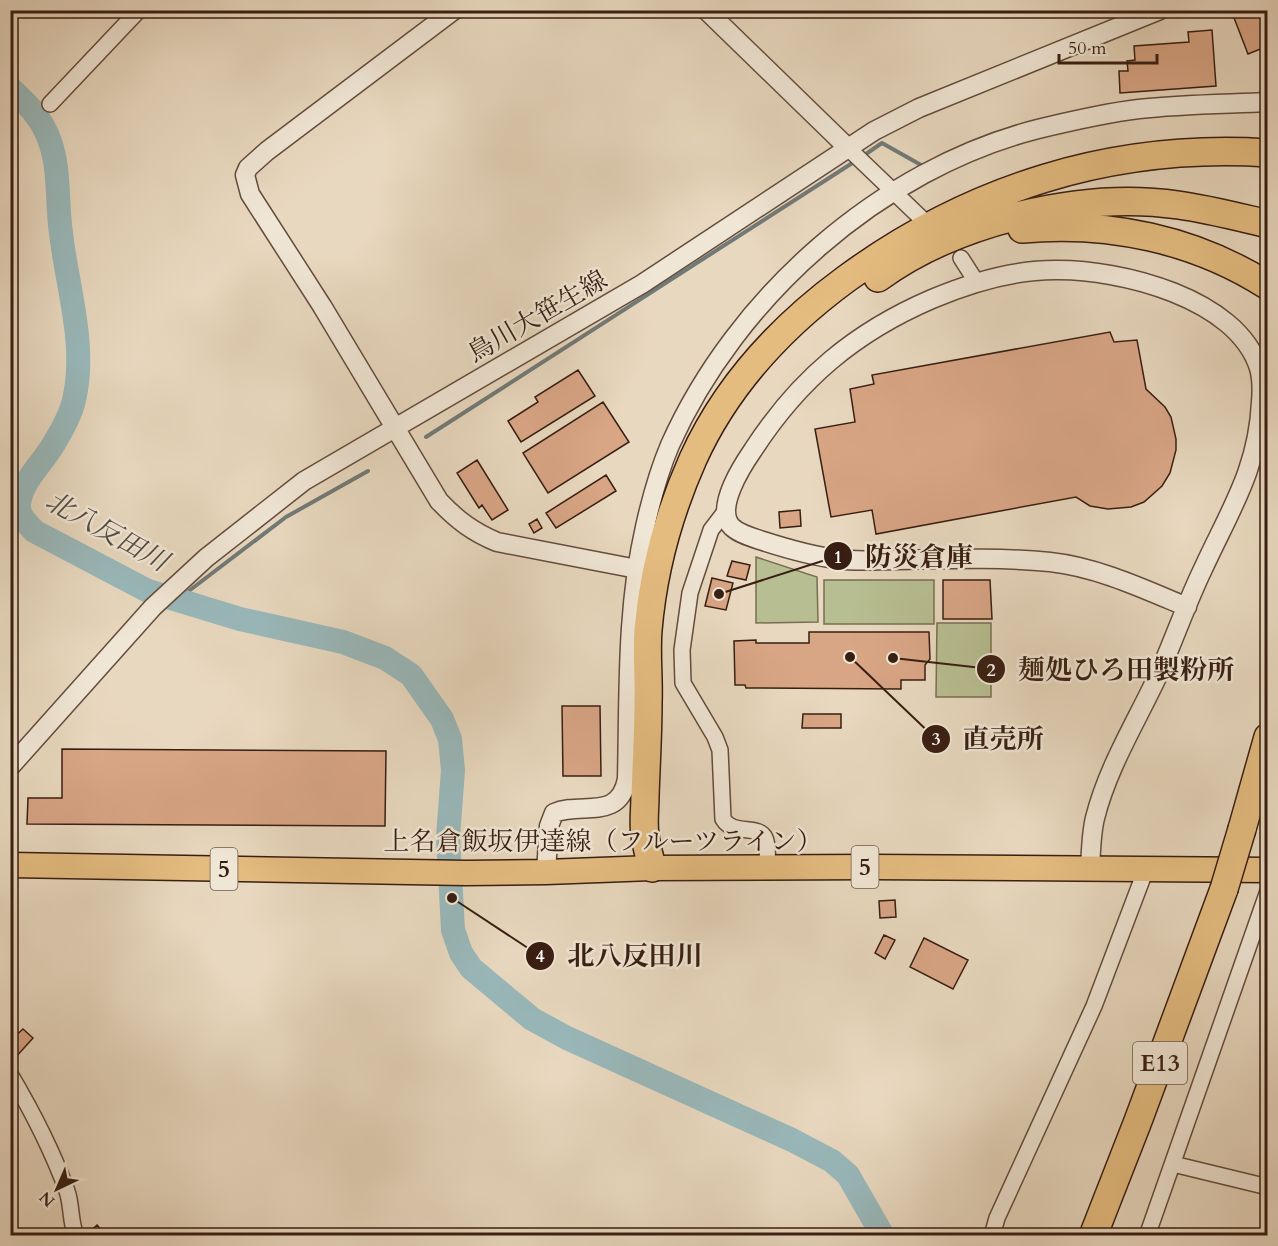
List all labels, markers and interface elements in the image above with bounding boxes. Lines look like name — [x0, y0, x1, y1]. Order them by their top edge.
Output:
scale bar — [1059, 27, 1156, 65]
text: 50 m — [1068, 36, 1107, 61]
street label: 鳥川大笹生線 — [461, 262, 614, 371]
water label: 北八反田川 — [39, 483, 177, 582]
callout: 防災倉庫 — [823, 534, 985, 579]
text: 防災倉庫 — [865, 539, 973, 576]
text: 1 — [833, 545, 843, 570]
callout: 麺処ひろ田製粉所 — [976, 647, 1246, 692]
text: 麺処ひろ田製粉所 — [1018, 652, 1234, 689]
text: 2 — [986, 658, 996, 683]
callout: 直売所 — [921, 716, 1056, 761]
text: 直売所 — [963, 721, 1044, 758]
text: 3 — [931, 727, 941, 752]
street label: 上名倉飯坂伊達線（フルーツライン） — [383, 824, 823, 859]
road number: 5 — [852, 846, 878, 888]
road number: 5 — [210, 848, 238, 890]
callout: 北八反田川 — [525, 933, 714, 978]
text: 北八反田川 — [568, 938, 703, 975]
text: 4 — [535, 944, 545, 969]
road number: E13 — [1133, 1042, 1187, 1084]
north arrow — [27, 1159, 87, 1219]
text: N — [35, 1186, 60, 1212]

